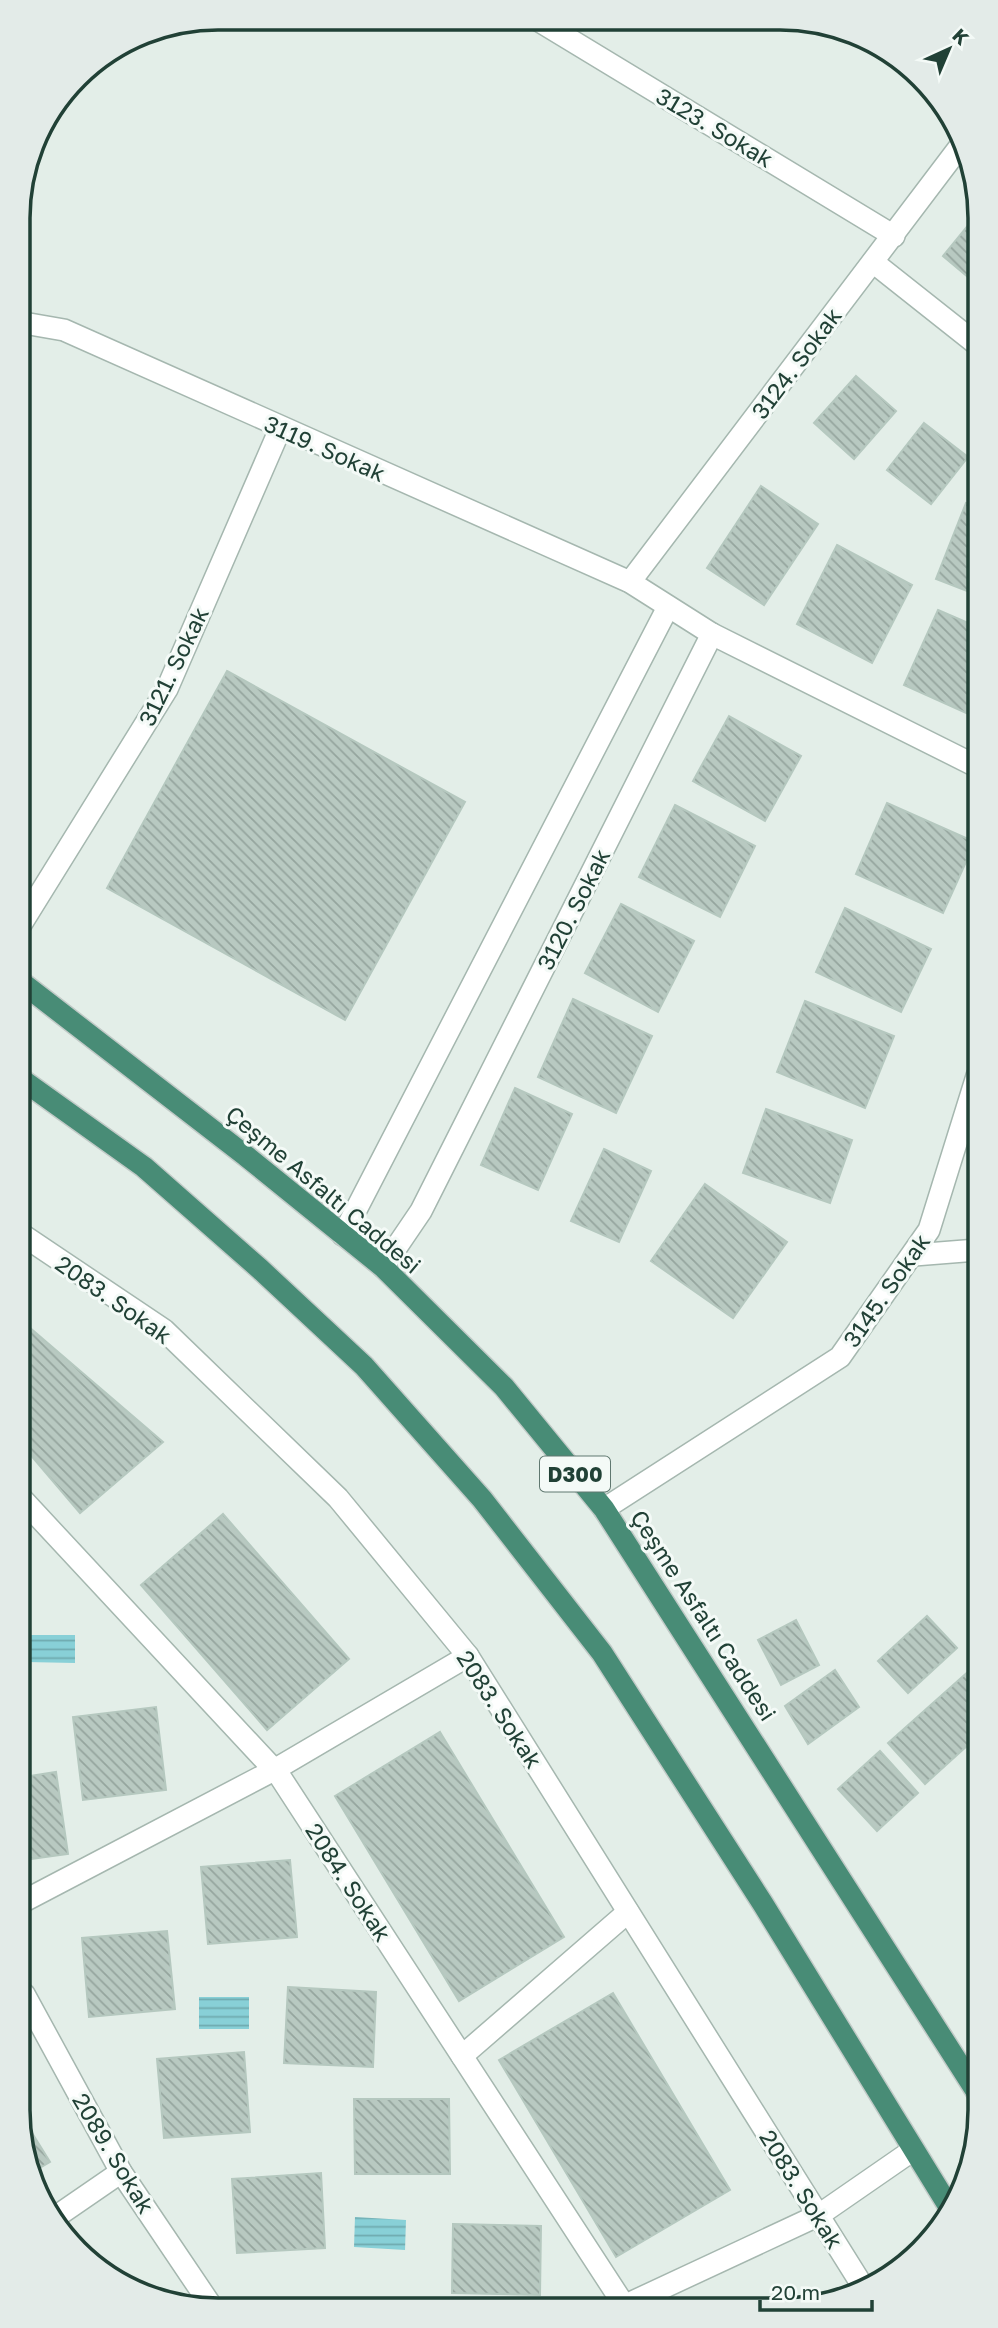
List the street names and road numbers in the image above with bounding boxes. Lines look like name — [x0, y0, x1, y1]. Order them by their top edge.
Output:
street label: 3123. Sokak — [651, 81, 779, 173]
street label: 3124. Sokak — [745, 302, 847, 424]
street label: 3119. Sokak — [260, 409, 390, 487]
street label: 3121. Sokak — [132, 602, 214, 730]
street label: 3120. Sokak — [531, 844, 615, 974]
street label: Çeşme Asfaltı Caddesi — [221, 1099, 427, 1279]
street label: 3145. Sokak — [837, 1228, 935, 1352]
street label: 2083. Sokak — [51, 1249, 177, 1349]
road number: D300 — [540, 1456, 610, 1492]
street label: Çeşme Asfaltı Caddesi — [625, 1504, 783, 1726]
street label: 2083. Sokak — [451, 1645, 549, 1773]
street label: 2084. Sokak — [300, 1818, 398, 1946]
street label: 2089. Sokak — [67, 2088, 161, 2218]
street label: 2083. Sokak — [754, 2124, 850, 2254]

